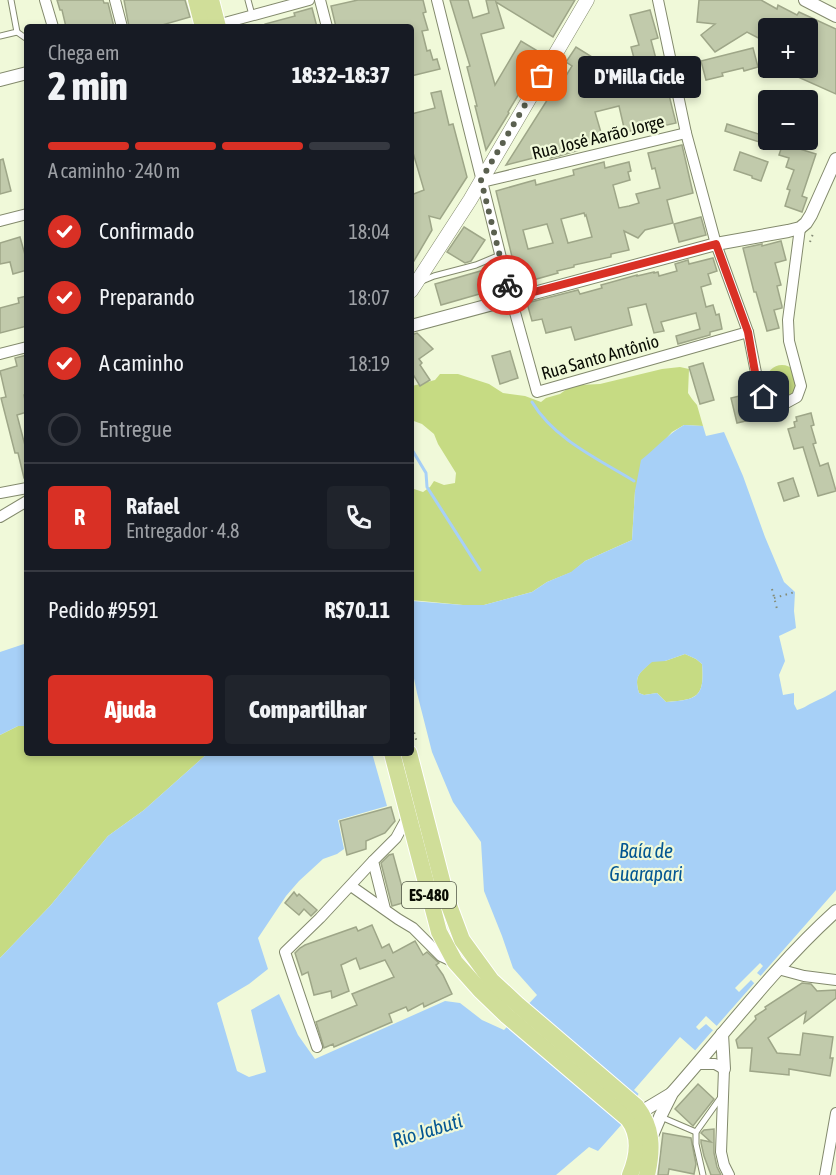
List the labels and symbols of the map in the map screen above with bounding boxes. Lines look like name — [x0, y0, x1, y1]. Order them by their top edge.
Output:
pin — [516, 50, 567, 101]
callout: D'Milla Cicle — [578, 55, 701, 97]
street label: Rua José Aarão Jorge — [530, 110, 666, 164]
courier — [477, 255, 537, 315]
street label: Rua Santo Antônio — [539, 330, 661, 384]
pin — [738, 371, 789, 422]
water label: Baía de Guarapari — [609, 839, 683, 885]
road number: ES-480 — [402, 882, 456, 908]
water label: Rio Jabuti — [389, 1108, 465, 1152]

